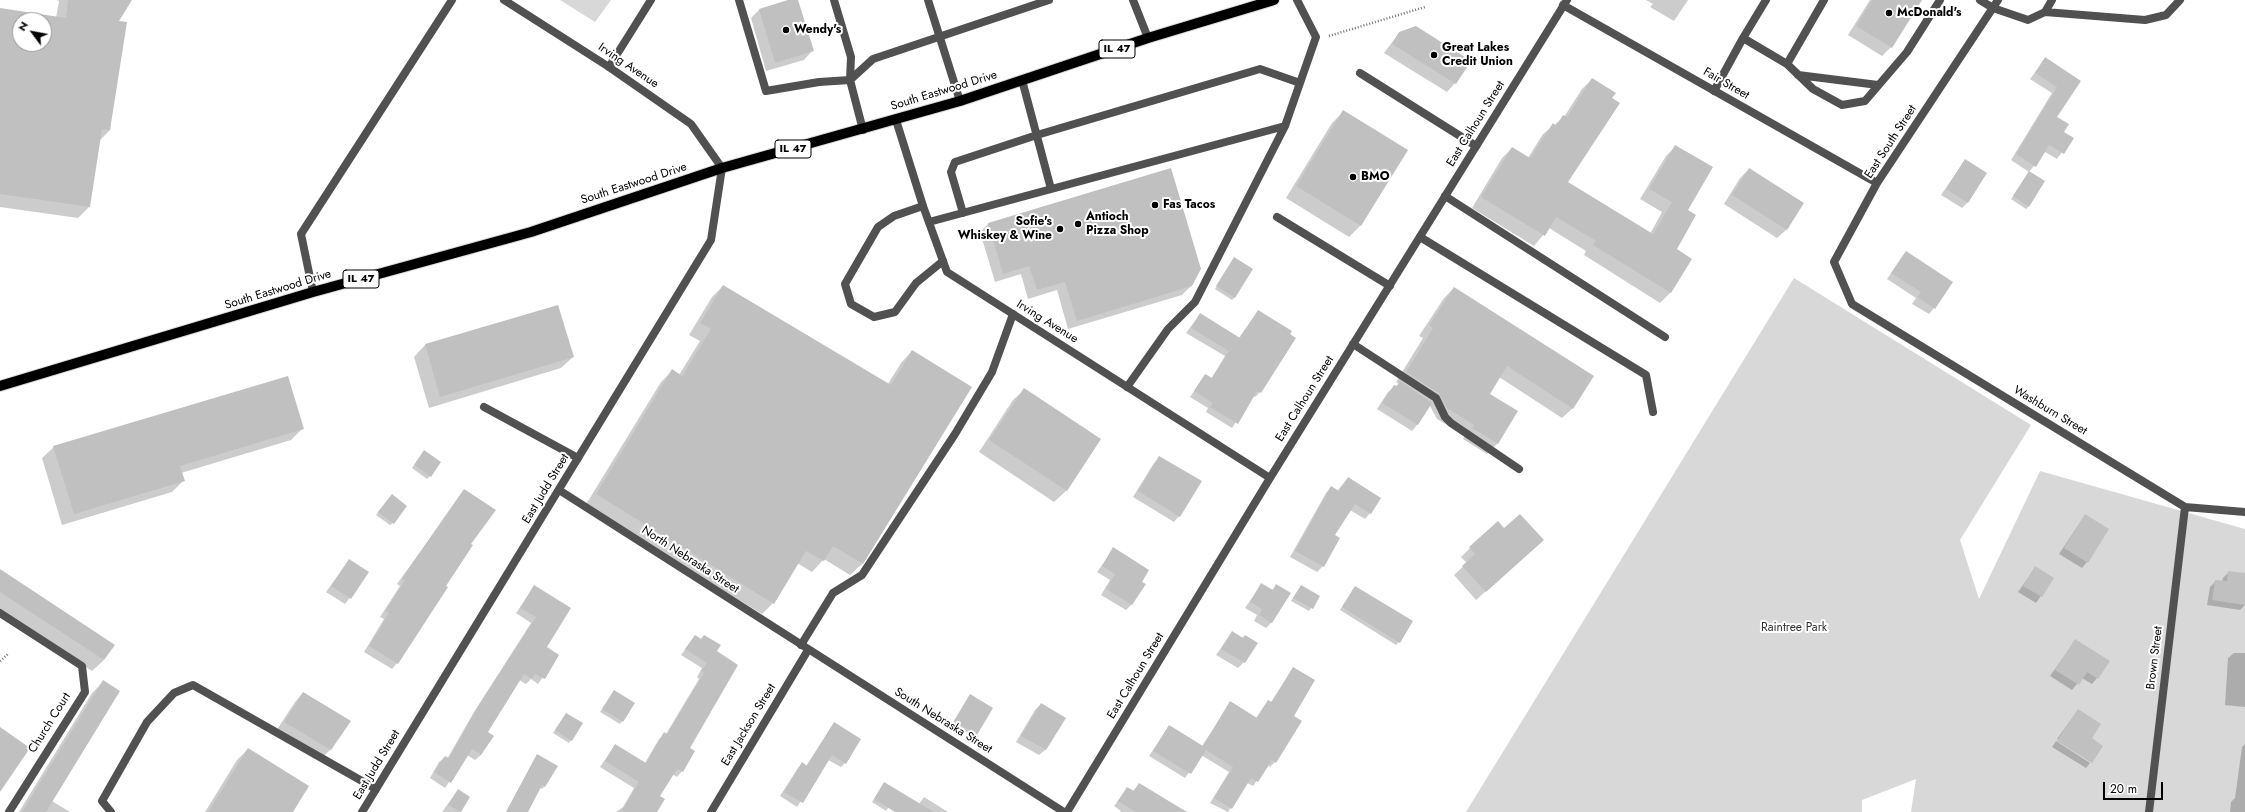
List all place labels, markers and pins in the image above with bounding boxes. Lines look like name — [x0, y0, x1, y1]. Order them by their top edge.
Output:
place label: McDonald's — [1897, 6, 1961, 20]
marker: McDonald's — [1884, 8, 1894, 18]
place label: Wendy's — [794, 23, 841, 37]
marker: Wendy's — [781, 25, 791, 35]
place label: Great Lakes Credit Union — [1442, 41, 1513, 69]
marker: Great Lakes Credit Union — [1429, 50, 1439, 60]
place label: BMO — [1361, 170, 1390, 184]
marker: BMO — [1348, 172, 1358, 182]
place label: Fas Tacos — [1163, 198, 1215, 212]
marker: Fas Tacos — [1150, 200, 1160, 210]
place label: Antioch Pizza Shop — [1086, 210, 1149, 238]
place label: Sofie's Whiskey & Wine — [958, 215, 1052, 243]
marker: Antioch Pizza Shop — [1073, 219, 1083, 229]
marker: Sofie's Whiskey & Wine — [1055, 224, 1065, 234]

